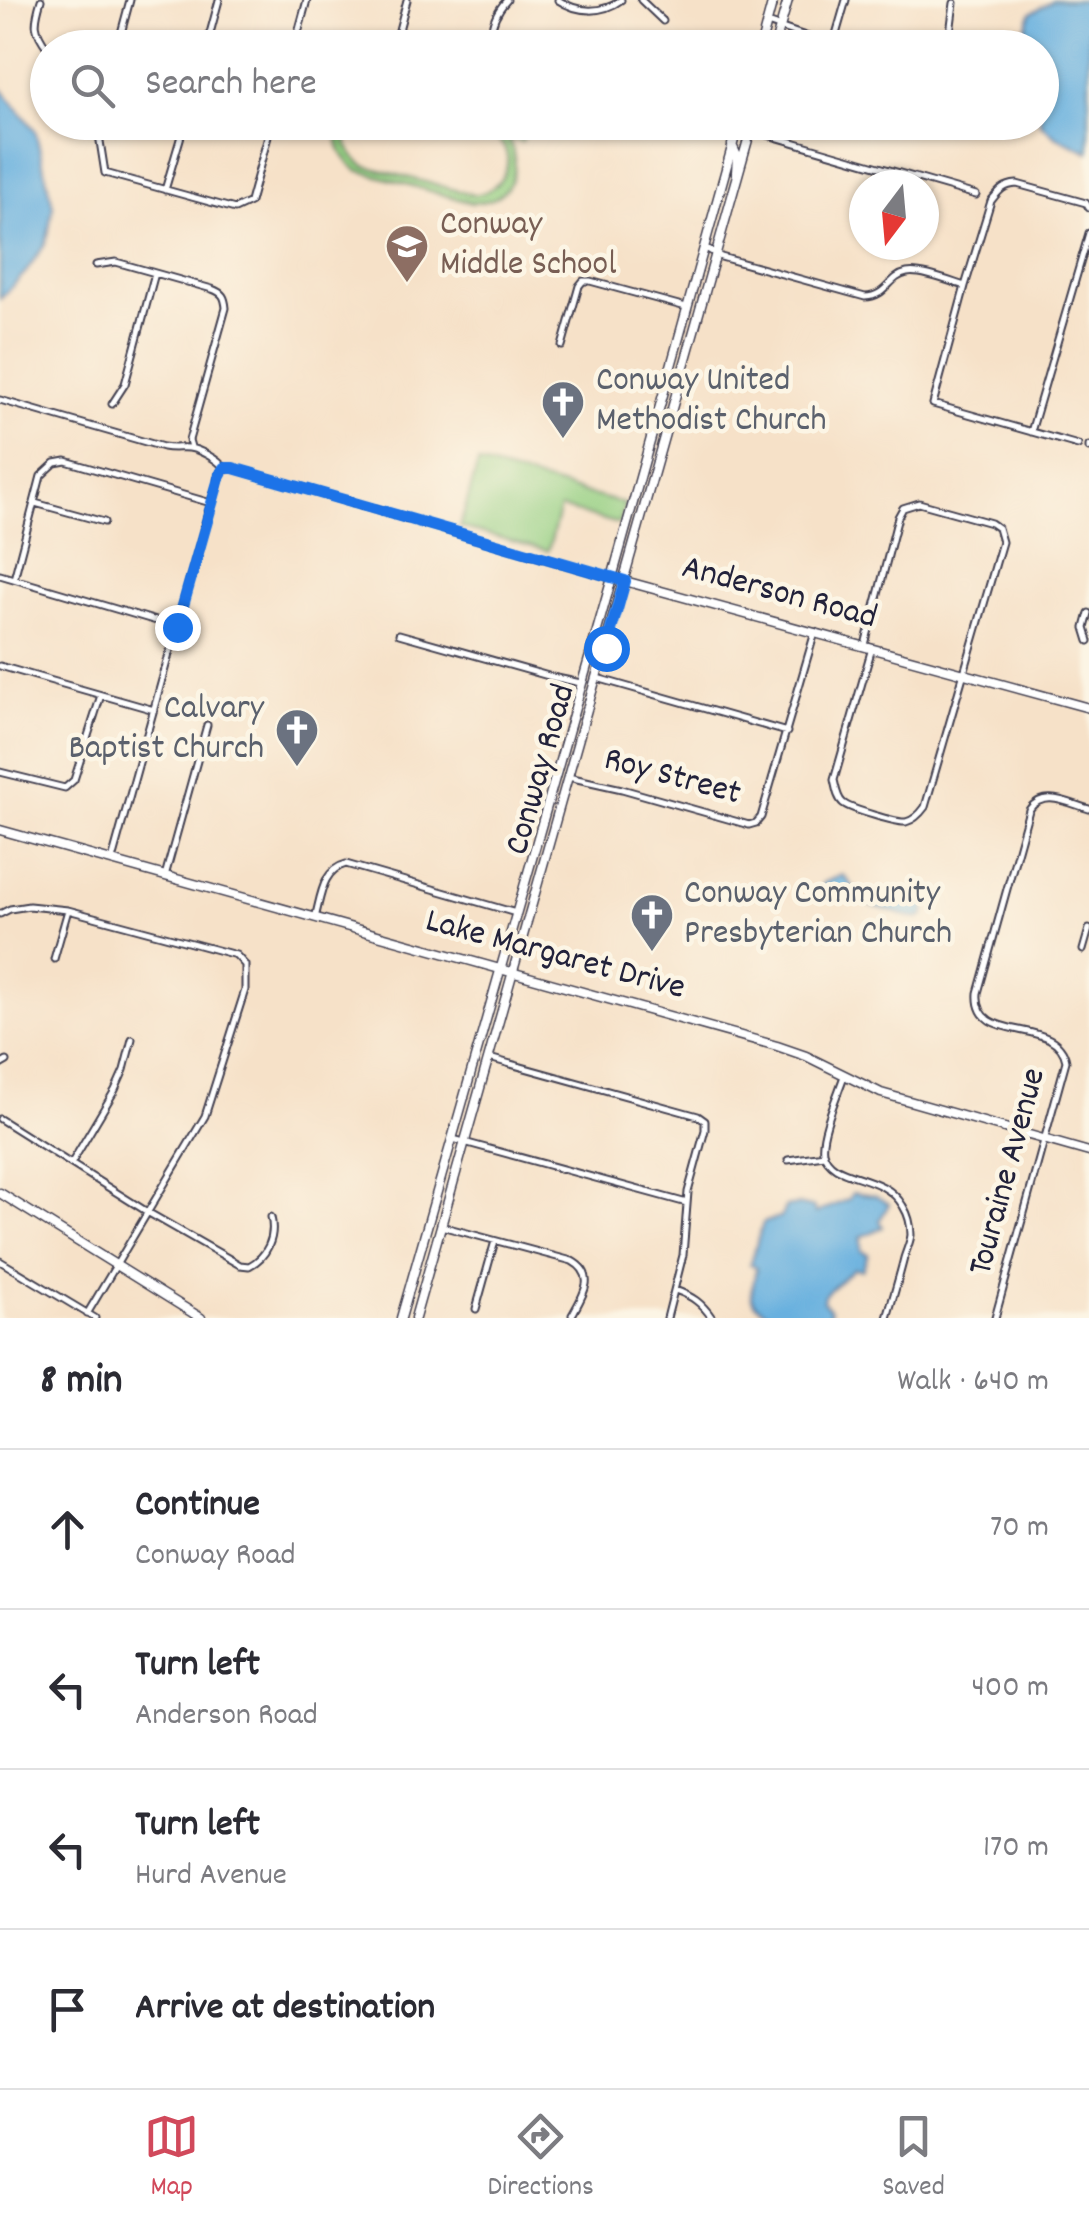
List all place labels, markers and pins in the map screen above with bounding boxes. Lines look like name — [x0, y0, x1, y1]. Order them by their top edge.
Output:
place label: Conway Middle School — [440, 201, 617, 291]
school or university icon: Conway Middle School — [384, 223, 430, 284]
place label: Conway United Methodist Church — [596, 357, 826, 447]
church icon: Conway United Methodist Church — [540, 379, 586, 440]
place label: Calvary Baptist Church — [68, 685, 265, 775]
church icon: Calvary Baptist Church — [274, 707, 320, 768]
place label: Conway Community Presbyterian Church — [684, 870, 952, 960]
church icon: Conway Community Presbyterian Church — [629, 892, 675, 953]

